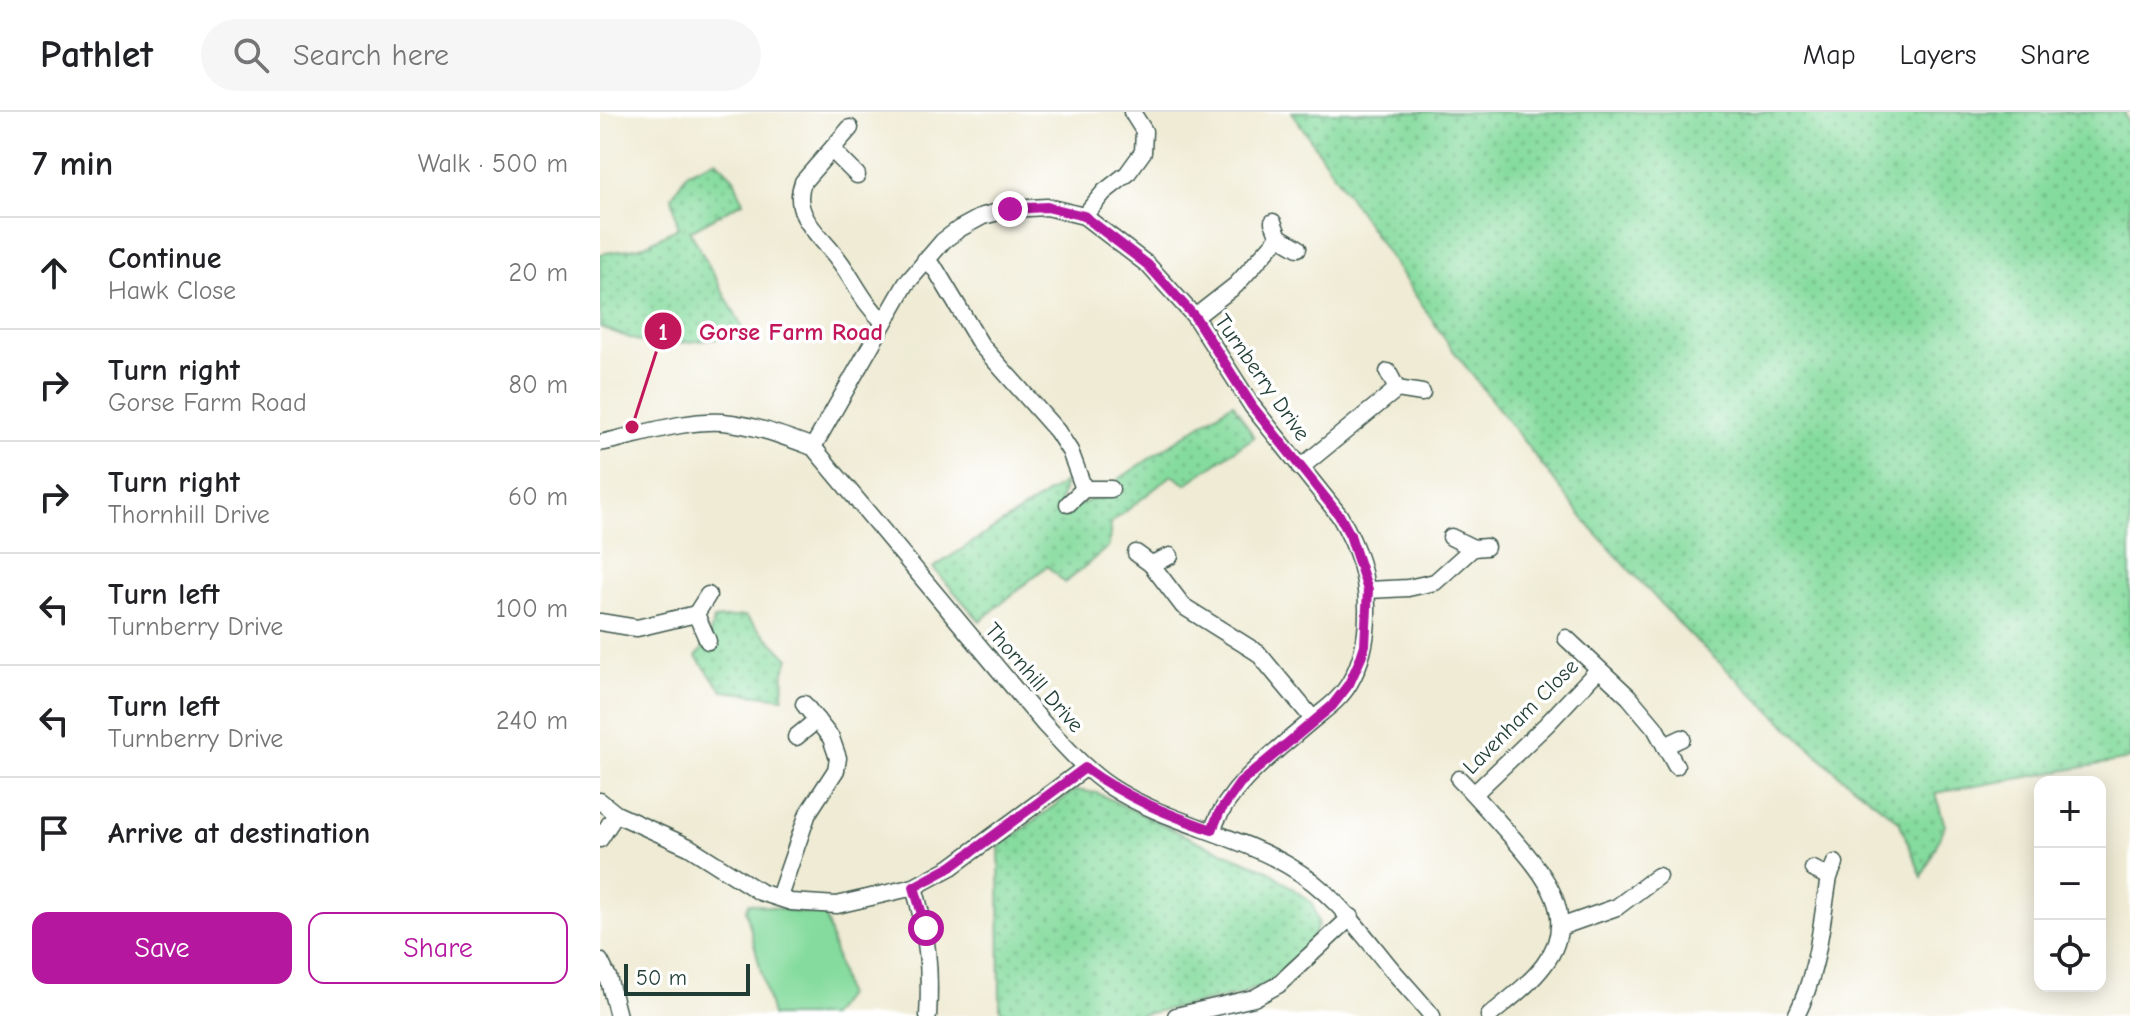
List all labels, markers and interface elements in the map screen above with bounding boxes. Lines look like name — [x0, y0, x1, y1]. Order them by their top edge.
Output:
search box — [201, 19, 761, 91]
text: Pathlet — [40, 33, 153, 77]
icon: search — [229, 33, 273, 77]
text: Search here — [293, 38, 449, 73]
text: Map — [1803, 39, 1856, 71]
text: Layers — [1900, 39, 1976, 71]
text: Share — [2020, 39, 2090, 71]
text: 7 min — [32, 144, 113, 184]
text: Walk · 500 m — [418, 149, 568, 179]
route end — [992, 191, 1028, 227]
text: Continue — [108, 241, 222, 276]
icon: ahead — [32, 251, 76, 295]
text: 20 m — [508, 258, 568, 288]
text: Hawk Close — [108, 276, 236, 306]
callout: Gorse Farm Road — [643, 307, 899, 355]
street label: Turnberry Drive — [1209, 309, 1315, 446]
text: 1 — [658, 318, 668, 346]
text: Gorse Farm Road — [699, 318, 883, 346]
text: Turn right — [108, 353, 240, 388]
icon: right — [32, 363, 76, 407]
text: 80 m — [509, 370, 568, 400]
text: Gorse Farm Road — [108, 388, 307, 418]
text: Turn right — [108, 465, 240, 500]
icon: right — [32, 475, 76, 519]
text: 60 m — [508, 482, 568, 512]
text: Thornhill Drive — [108, 500, 270, 530]
text: Turn left — [108, 577, 220, 612]
icon: left — [32, 587, 76, 631]
text: 100 m — [496, 594, 568, 624]
text: Turnberry Drive — [108, 612, 283, 642]
street label: Thornhill Drive — [980, 617, 1089, 738]
street label: Lavenham Close — [1458, 654, 1584, 780]
text: Turn left — [108, 689, 220, 724]
icon: left — [32, 699, 76, 743]
text: 240 m — [496, 706, 568, 736]
text: Turnberry Drive — [108, 724, 283, 754]
map controls — [2034, 776, 2106, 992]
button: + — [2034, 776, 2106, 848]
icon: arrive — [32, 811, 76, 855]
text: Arrive at destination — [108, 816, 370, 851]
button: − — [2034, 848, 2106, 920]
route start — [908, 910, 944, 946]
button: Save — [32, 912, 292, 984]
button: Share — [308, 912, 568, 984]
button: locate — [2034, 920, 2106, 992]
scale bar — [624, 960, 750, 996]
text: 50 m — [636, 965, 687, 991]

